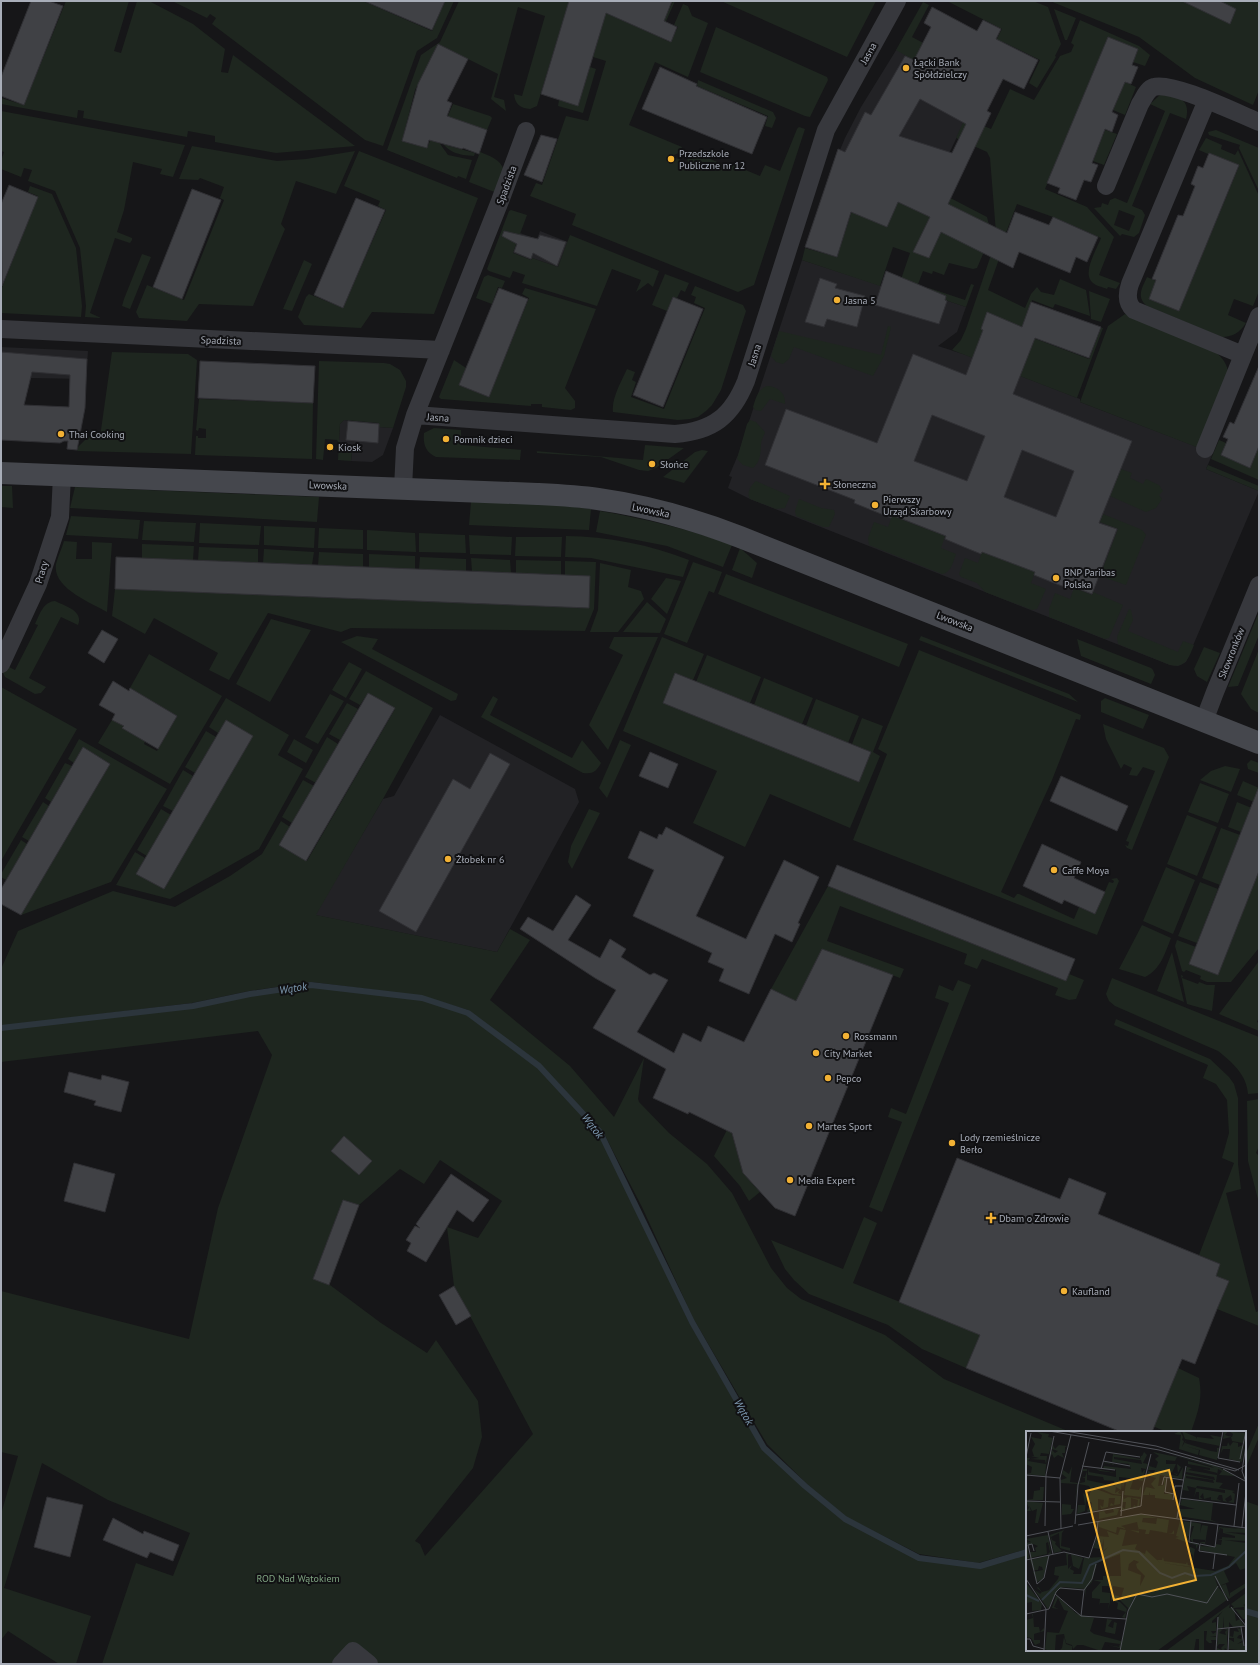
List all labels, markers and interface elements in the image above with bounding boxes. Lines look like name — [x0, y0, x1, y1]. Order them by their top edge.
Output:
street label: Jasna — [857, 40, 880, 67]
place label: Łącki Bank Spółdzielczy — [914, 56, 967, 81]
marker: Łącki Bank Spółdzielczy — [901, 63, 911, 73]
place label: Przedszkole Publiczne nr 12 — [679, 147, 745, 172]
marker: Przedszkole Publiczne nr 12 — [666, 154, 676, 164]
street label: Spadzista — [493, 164, 520, 207]
place label: Jasna 5 — [844, 294, 876, 307]
marker: Jasna 5 — [832, 295, 842, 305]
street label: Spadzista — [200, 333, 242, 348]
street label: Jasna — [745, 342, 764, 369]
street label: Jasna — [425, 410, 450, 425]
place label: Thai Cooking — [69, 428, 125, 441]
marker: Thai Cooking — [56, 429, 66, 439]
place label: Pomnik dzieci — [454, 433, 513, 446]
marker: Pomnik dzieci — [441, 434, 451, 444]
place label: Kiosk — [338, 441, 361, 454]
marker: Kiosk — [325, 442, 335, 452]
place label: Słońce — [660, 458, 688, 471]
marker: Słońce — [647, 459, 657, 469]
street label: Lwowska — [309, 478, 347, 493]
place label: Słoneczna — [833, 478, 876, 491]
marker: Słoneczna — [820, 479, 830, 489]
place label: Pierwszy Urząd Skarbowy — [883, 493, 952, 518]
street label: Lwowska — [631, 500, 671, 521]
marker: Pierwszy Urząd Skarbowy — [870, 500, 880, 510]
street label: Pracy — [32, 559, 51, 585]
place label: BNP Paribas Polska — [1064, 566, 1115, 591]
marker: BNP Paribas Polska — [1051, 573, 1061, 583]
street label: Lwowska — [935, 609, 975, 634]
street label: Skowronków — [1215, 625, 1248, 681]
place label: Żłobek nr 6 — [456, 853, 504, 866]
marker: Żłobek nr 6 — [443, 854, 453, 864]
place label: Caffe Moya — [1062, 864, 1109, 877]
marker: Caffe Moya — [1049, 865, 1059, 875]
water label: Wątok — [278, 979, 309, 997]
place label: Rossmann — [854, 1030, 897, 1043]
marker: Rossmann — [841, 1031, 851, 1041]
place label: City Market — [824, 1047, 873, 1060]
marker: City Market — [811, 1048, 821, 1058]
place label: Pepco — [836, 1072, 861, 1085]
marker: Pepco — [823, 1073, 833, 1083]
water label: Wątok — [579, 1111, 608, 1142]
place label: Martes Sport — [817, 1120, 873, 1133]
marker: Martes Sport — [804, 1121, 814, 1131]
place label: Lody rzemieślnicze Berło — [960, 1131, 1040, 1156]
marker: Lody rzemieślnicze Berło — [947, 1138, 957, 1148]
place label: Media Expert — [798, 1174, 855, 1187]
marker: Media Expert — [785, 1175, 795, 1185]
place label: Dbam o Zdrowie — [999, 1212, 1069, 1225]
marker: Dbam o Zdrowie — [986, 1213, 996, 1223]
place label: Kaufland — [1072, 1285, 1110, 1298]
marker: Kaufland — [1059, 1286, 1069, 1296]
water label: Wątok — [731, 1397, 757, 1428]
inset map — [1026, 1431, 1246, 1651]
park label: ROD Nad Wątokiem — [256, 1572, 340, 1585]

